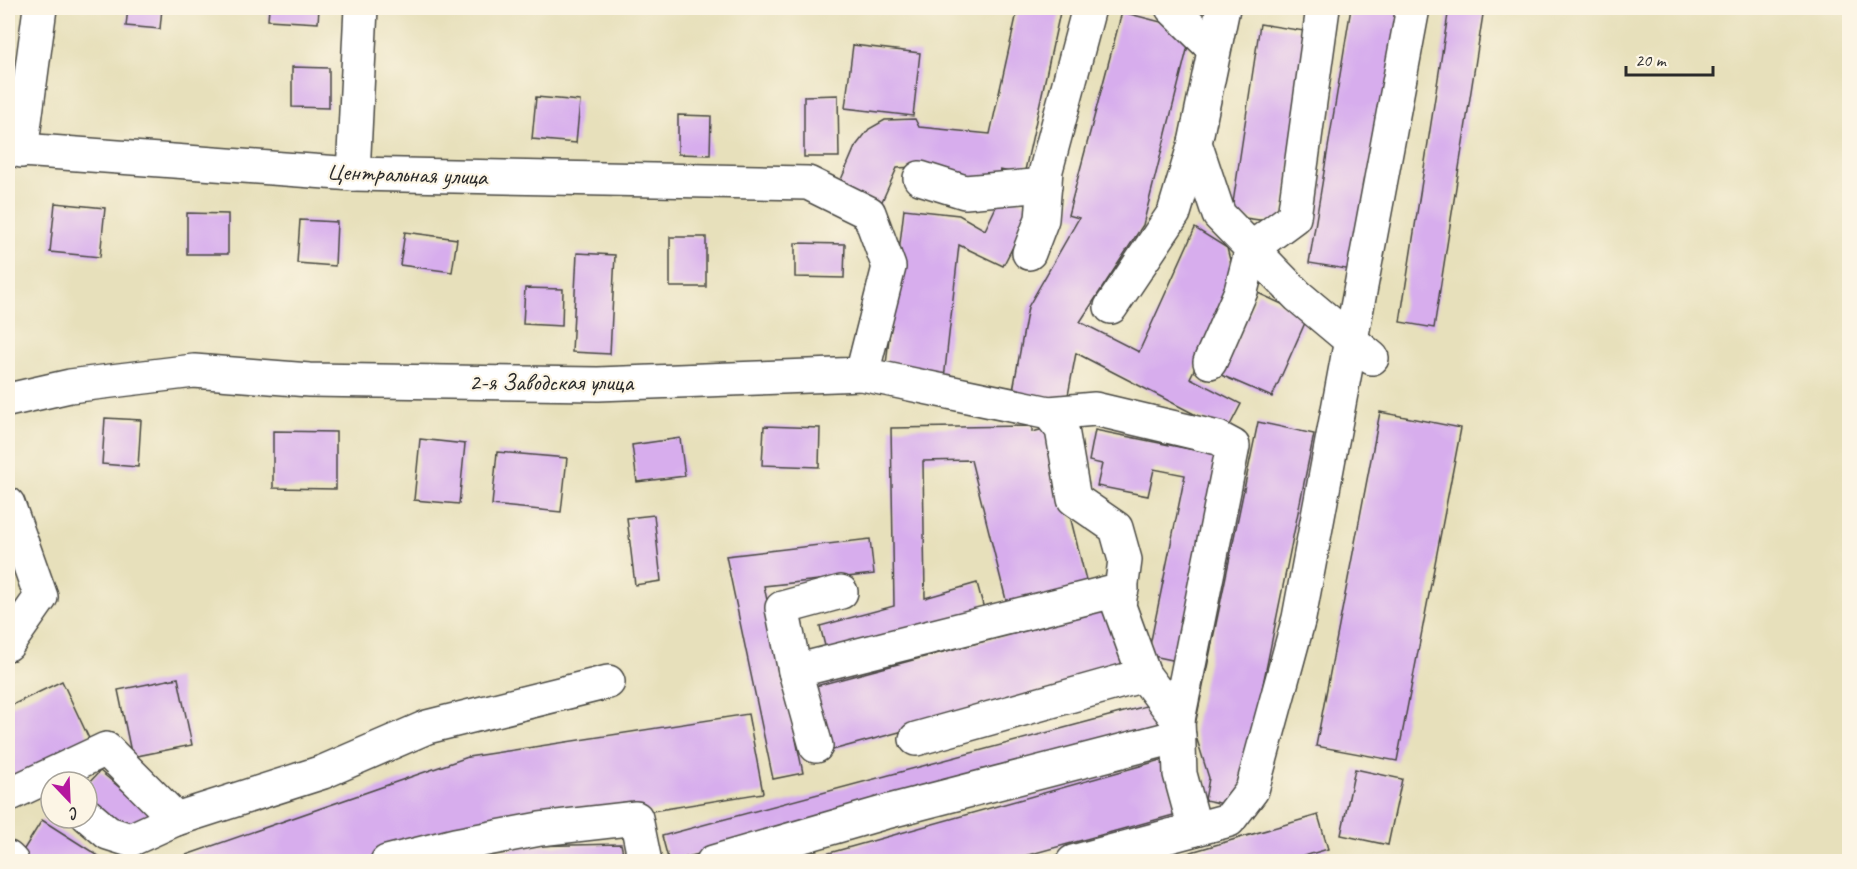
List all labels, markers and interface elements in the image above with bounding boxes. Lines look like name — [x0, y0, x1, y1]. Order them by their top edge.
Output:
scale bar — [1626, 39, 1713, 77]
text: 20 m — [1635, 49, 1668, 71]
street label: Центральная улица — [326, 156, 489, 192]
street label: 2-я Заводская улица — [469, 367, 634, 397]
north arrow — [39, 770, 99, 830]
text: С — [65, 802, 82, 824]

